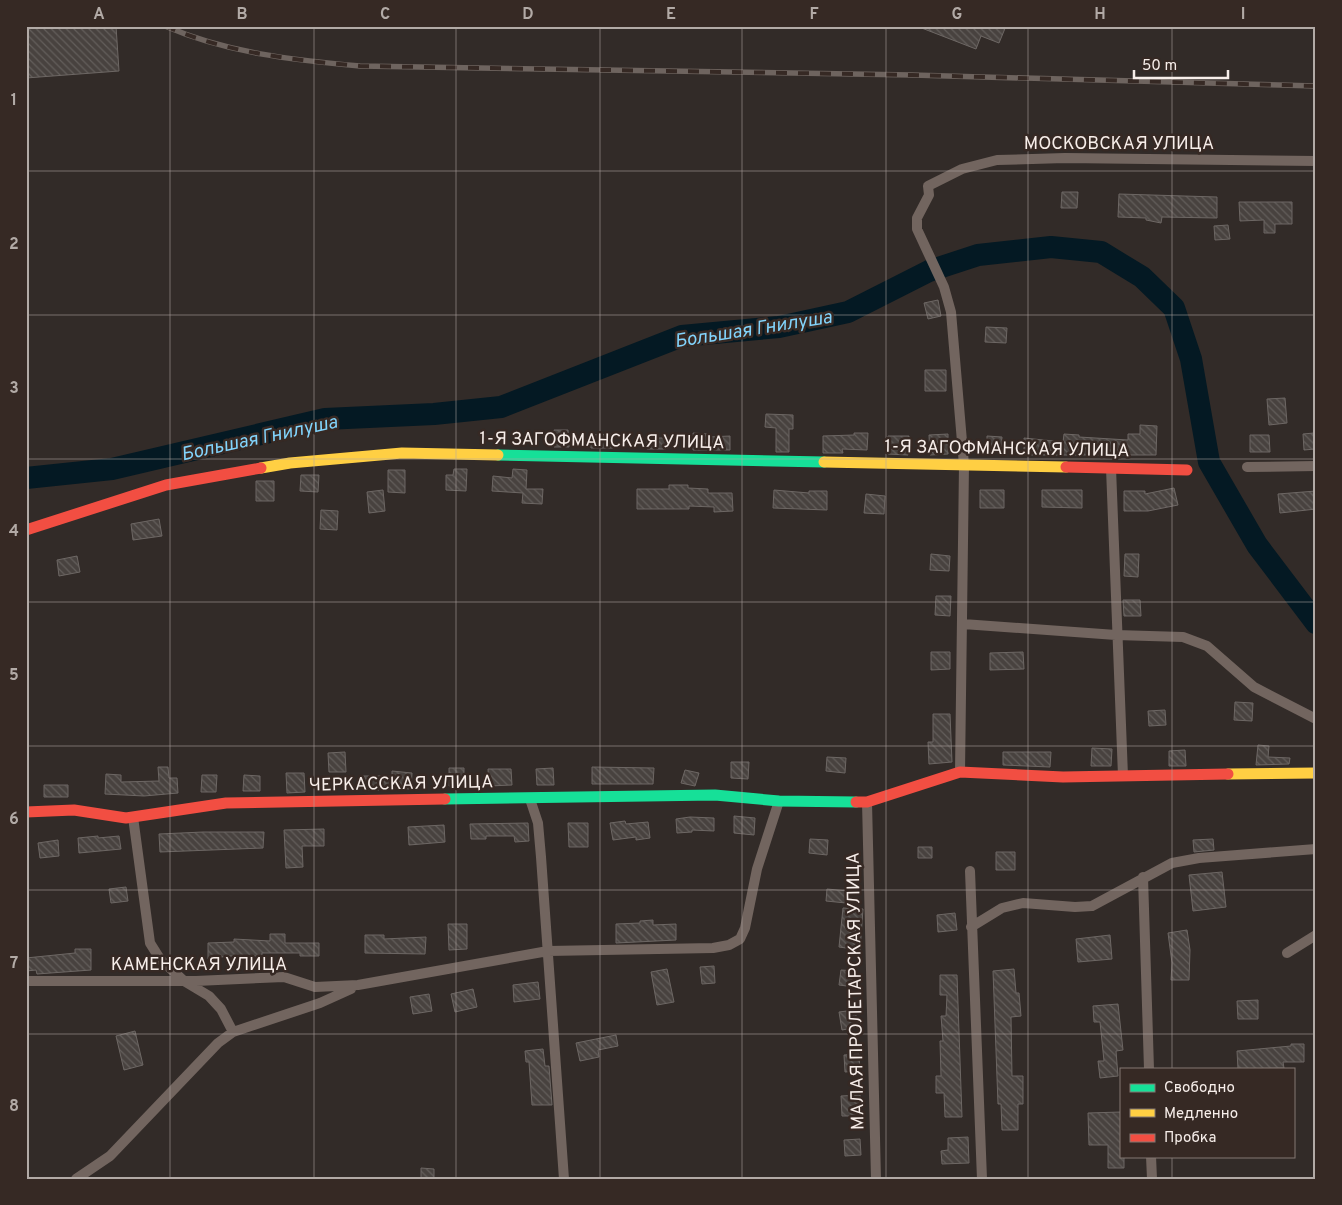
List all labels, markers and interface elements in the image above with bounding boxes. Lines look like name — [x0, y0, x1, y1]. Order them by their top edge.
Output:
text: A — [93, 5, 105, 25]
text: B — [236, 5, 248, 25]
text: C — [380, 5, 390, 25]
text: D — [522, 5, 534, 25]
text: E — [666, 5, 676, 25]
text: F — [809, 5, 819, 25]
text: G — [952, 5, 962, 25]
text: H — [1094, 5, 1106, 25]
text: I — [1241, 5, 1245, 25]
scale bar — [1134, 48, 1228, 80]
text: 50 m — [1142, 57, 1177, 76]
text: 1 — [11, 91, 17, 111]
street label: МОСКОВСКАЯ УЛИЦА — [1024, 133, 1214, 156]
text: 2 — [9, 235, 19, 255]
water label: Большая Гнилуша — [673, 306, 834, 354]
text: 3 — [9, 379, 19, 399]
water label: Большая Гнилуша — [179, 411, 340, 467]
street label: 1-Я ЗАГОФМАНСКАЯ УЛИЦА — [479, 428, 725, 455]
street label: 1-Я ЗАГОФМАНСКАЯ УЛИЦА — [884, 436, 1130, 463]
text: 4 — [9, 522, 19, 542]
text: 5 — [9, 666, 19, 686]
street label: ЧЕРКАССКАЯ УЛИЦА — [309, 771, 494, 798]
text: 6 — [9, 810, 19, 830]
street label: МАЛАЯ ПРОЛЕТАРСКАЯ УЛИЦА — [843, 852, 870, 1130]
text: 7 — [10, 954, 18, 974]
street label: КАМЕНСКАЯ УЛИЦА — [111, 954, 287, 977]
legend — [1120, 1068, 1294, 1158]
text: Свободно — [1164, 1079, 1235, 1098]
text: 8 — [9, 1097, 19, 1117]
text: Медленно — [1164, 1105, 1238, 1124]
text: Пробка — [1164, 1129, 1216, 1148]

